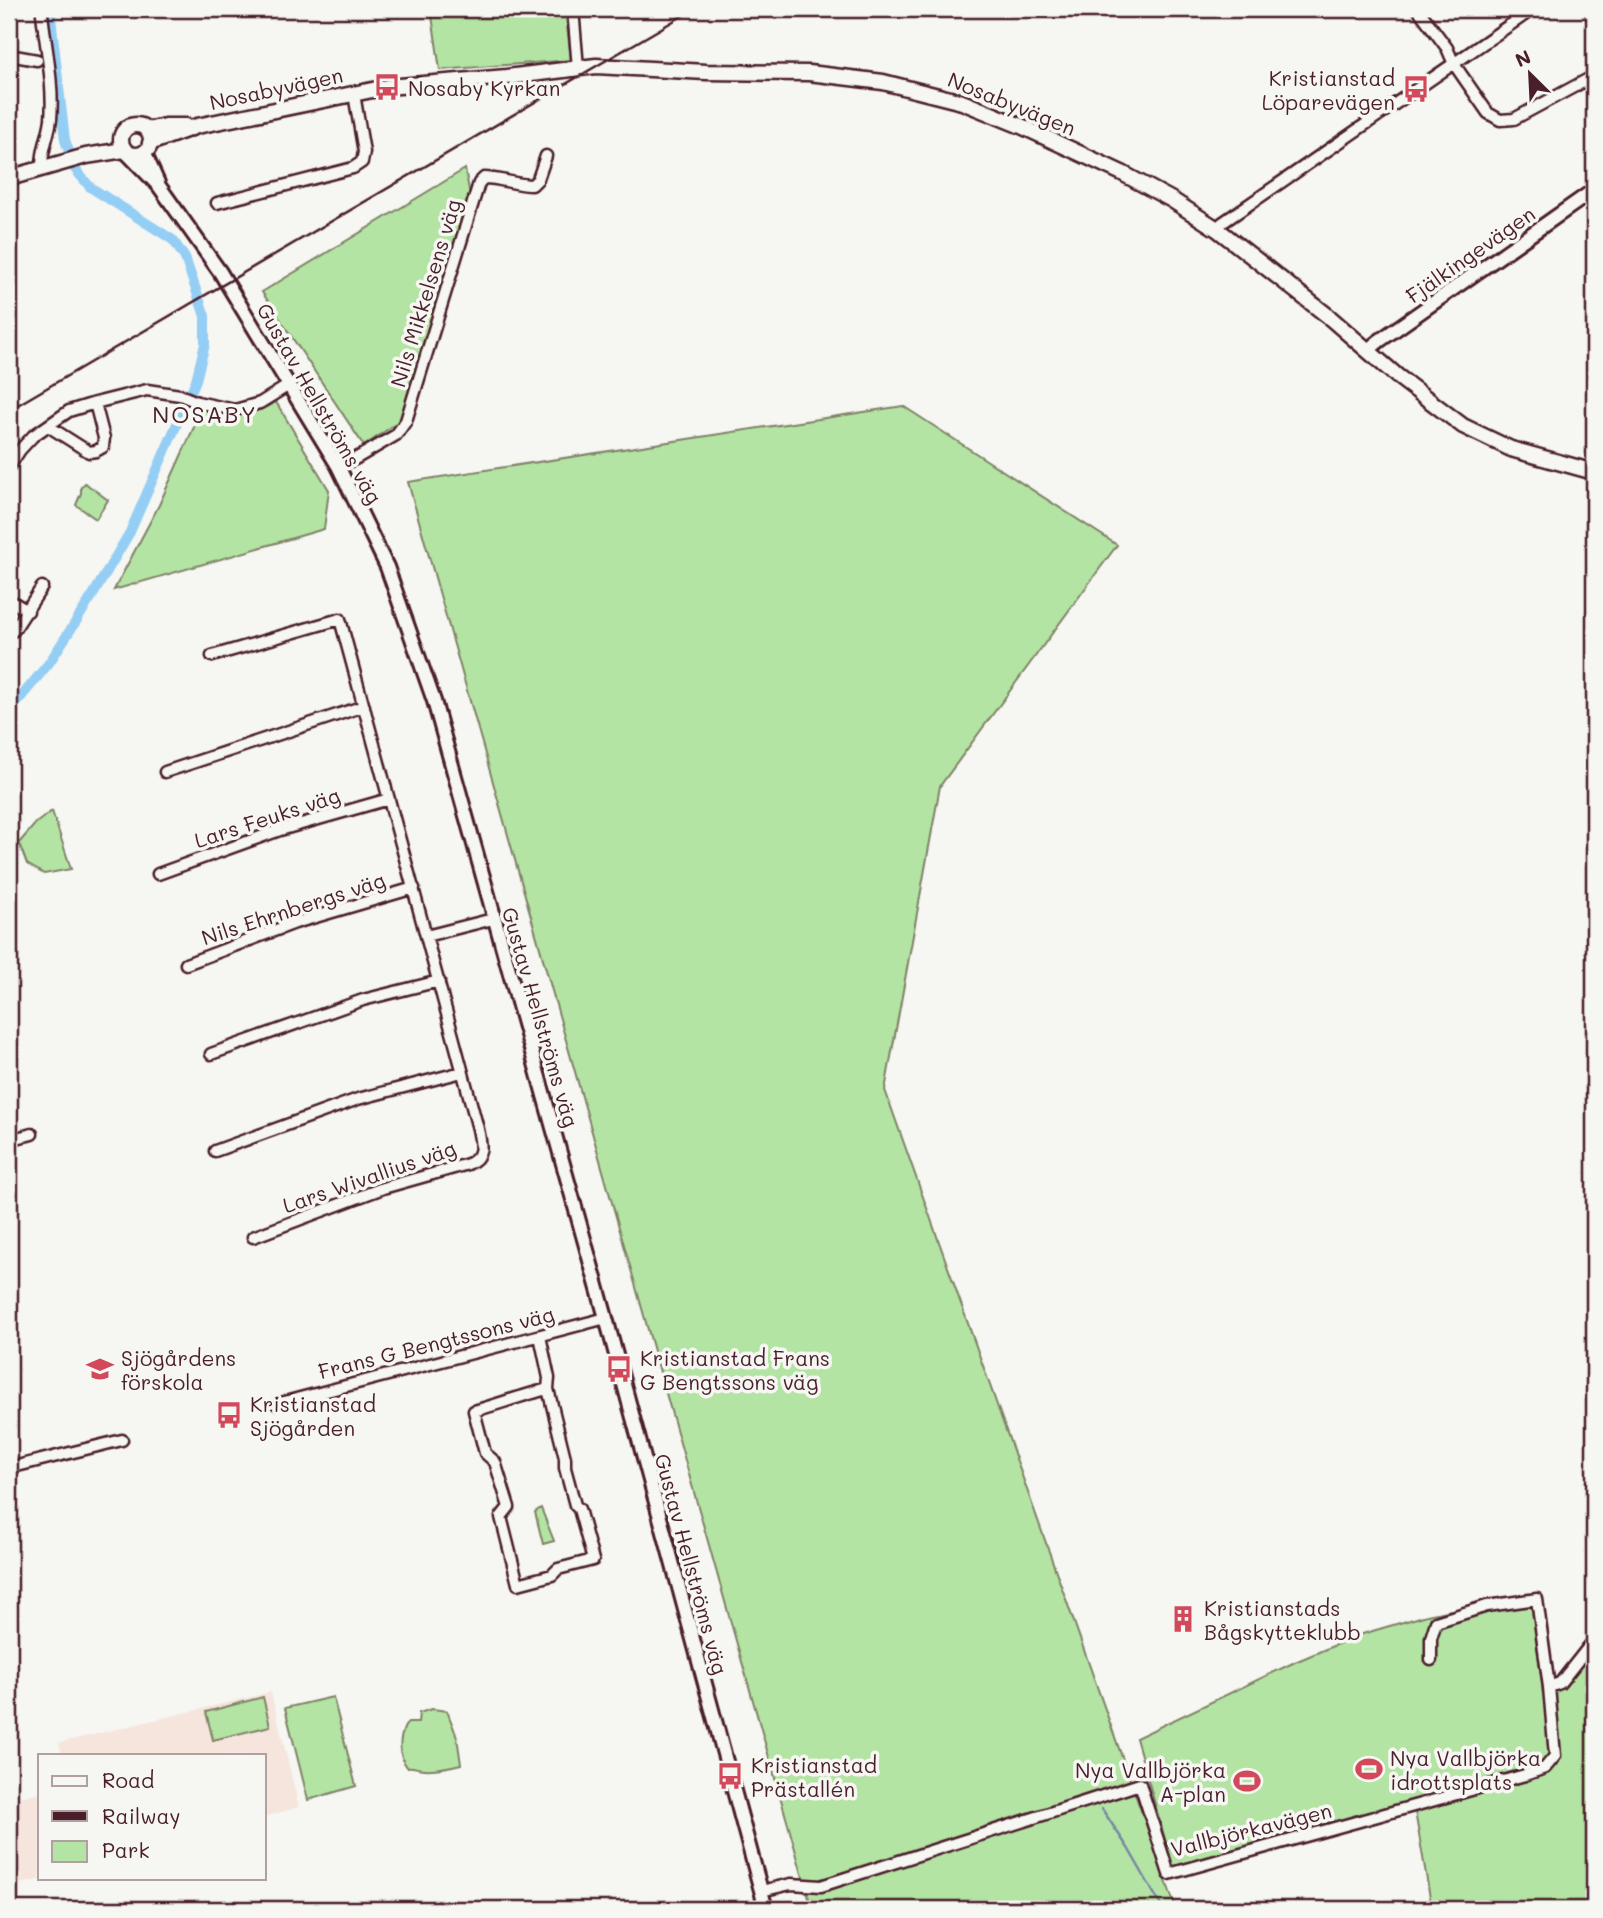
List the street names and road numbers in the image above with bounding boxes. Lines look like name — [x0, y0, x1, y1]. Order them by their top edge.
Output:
street label: Nosabyvägen — [207, 61, 345, 115]
street label: Nosabyvägen — [944, 65, 1080, 141]
street label: Nils Mikkelsens väg — [384, 196, 466, 390]
street label: Fjälkingevägen — [1400, 199, 1540, 309]
street label: Gustav Hellströms väg — [251, 298, 389, 508]
street label: Lars Feuks väg — [191, 781, 343, 853]
street label: Nils Ehrnbergs väg — [198, 866, 388, 950]
street label: Gustav Hellströms väg — [497, 904, 585, 1130]
street label: Lars Wivallius väg — [279, 1134, 459, 1218]
street label: Frans G Bengtssons väg — [315, 1300, 557, 1384]
street label: Gustav Hellströms väg — [650, 1451, 734, 1677]
street label: Vallbjörkavägen — [1168, 1796, 1334, 1862]

